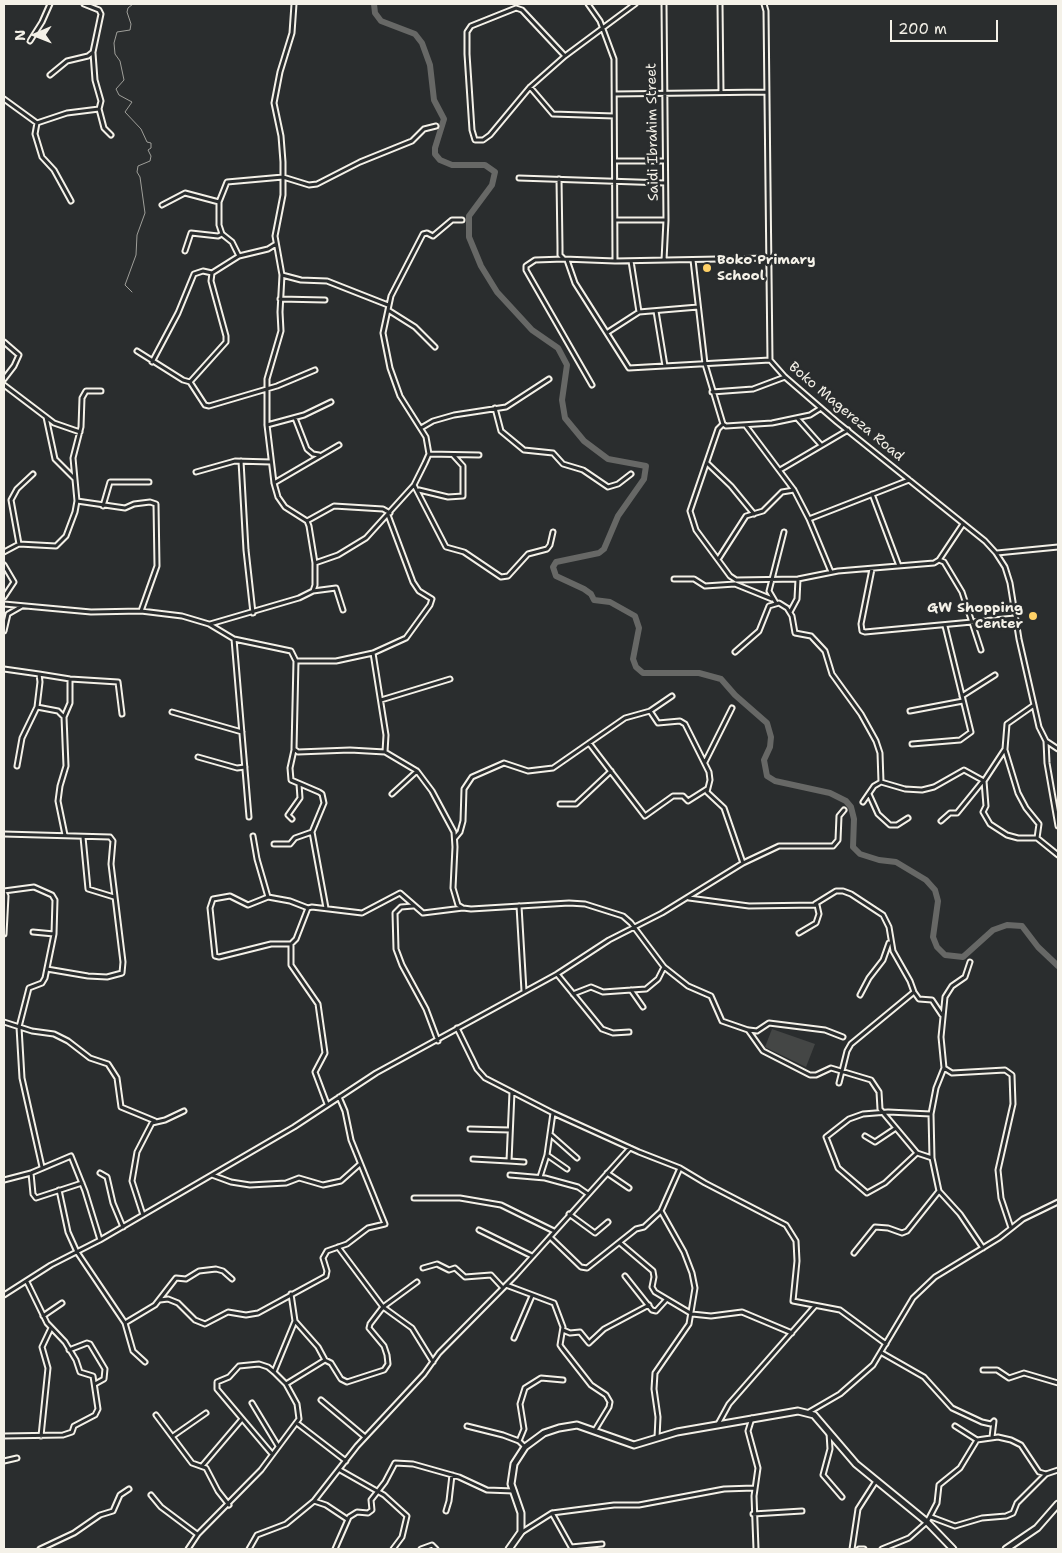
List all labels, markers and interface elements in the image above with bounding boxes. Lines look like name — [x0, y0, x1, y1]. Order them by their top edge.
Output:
north arrow — [10, 10, 60, 60]
scale bar — [892, 10, 1000, 42]
text: 200 m — [898, 19, 947, 39]
text: N — [11, 30, 29, 41]
street label: Saidi Ibrahim Street — [643, 63, 663, 201]
place label: Boko Primary School — [717, 252, 816, 284]
marker: Boko Primary School — [701, 262, 713, 274]
street label: Boko Magereza Road — [785, 359, 907, 465]
place label: GW Shopping Center — [927, 600, 1023, 632]
marker: GW Shopping Center — [1027, 610, 1039, 622]

